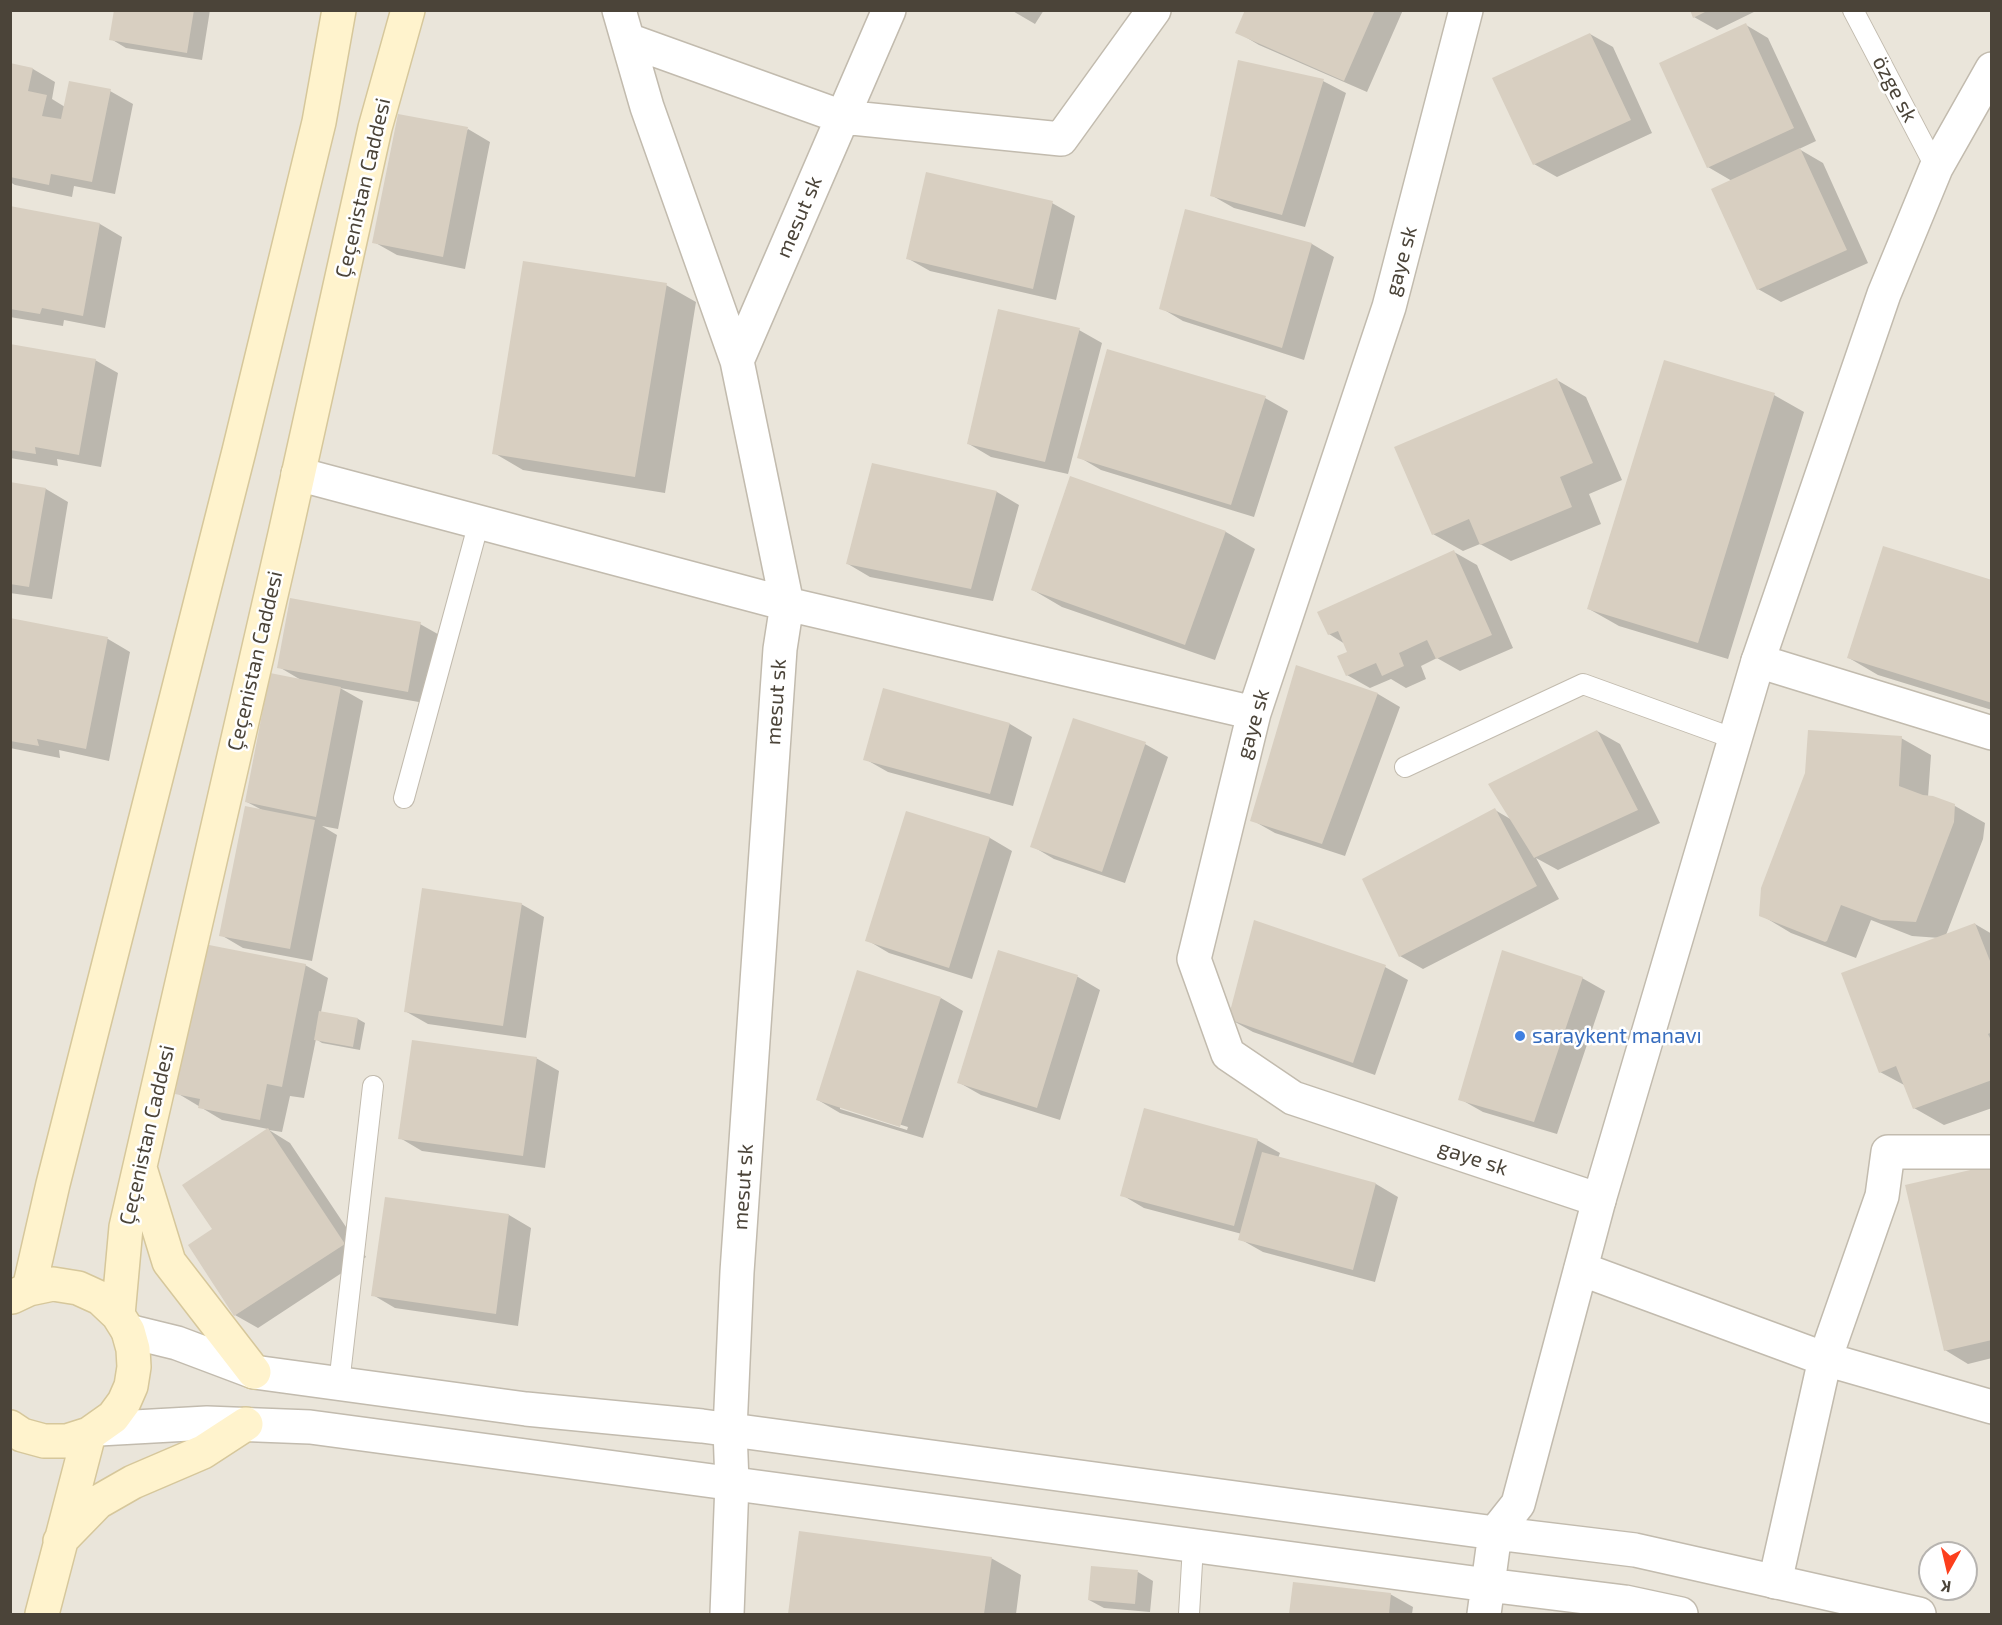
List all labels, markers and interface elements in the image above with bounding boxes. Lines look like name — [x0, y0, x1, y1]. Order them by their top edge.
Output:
street label: özge sk — [1867, 51, 1923, 127]
street label: Çeçenistan Caddesi — [330, 96, 396, 280]
street label: mesut sk — [771, 172, 827, 262]
street label: gaye sk — [1380, 223, 1422, 299]
street label: Çeçenistan Caddesi — [222, 569, 288, 753]
street label: mesut sk — [760, 658, 792, 746]
street label: gaye sk — [1231, 686, 1275, 762]
place label: saraykent manavı — [1532, 1023, 1702, 1049]
marker: saraykent manavı — [1513, 1029, 1527, 1043]
street label: Çeçenistan Caddesi — [114, 1043, 180, 1227]
street label: gaye sk — [1435, 1135, 1511, 1181]
street label: mesut sk — [727, 1143, 759, 1231]
north arrow — [1918, 1541, 1978, 1601]
text: K — [1939, 1577, 1952, 1597]

